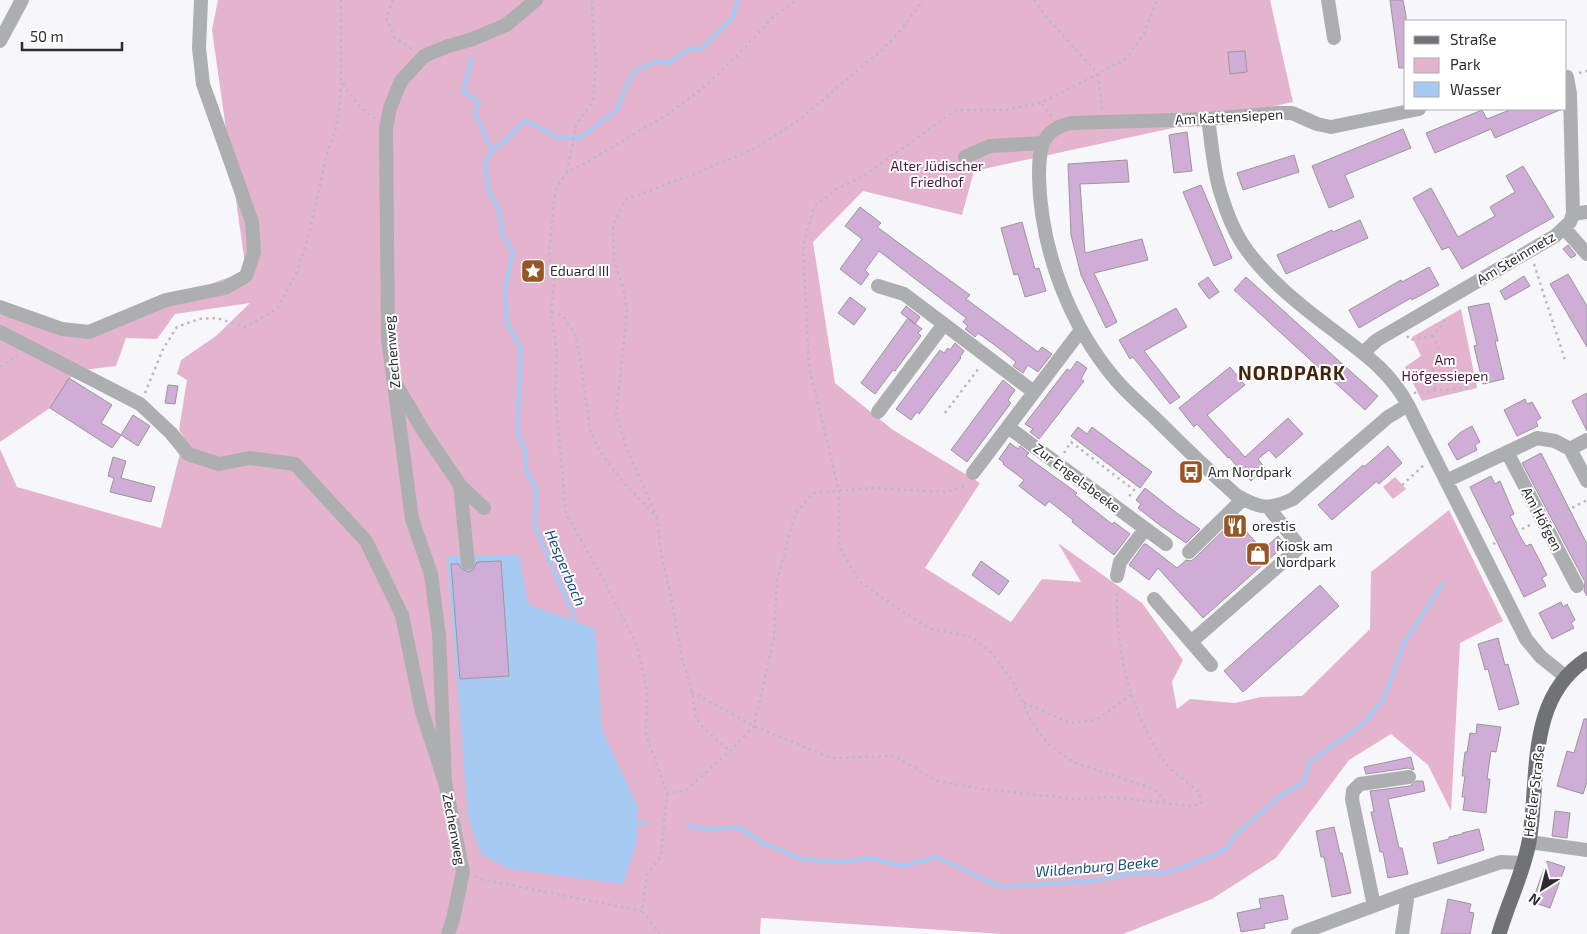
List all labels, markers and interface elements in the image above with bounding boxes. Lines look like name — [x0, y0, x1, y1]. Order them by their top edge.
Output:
scale bar — [22, 20, 122, 52]
legend — [1404, 20, 1567, 110]
text: 50 m — [30, 27, 64, 45]
text: Straße — [1450, 30, 1496, 48]
text: Park — [1450, 55, 1481, 73]
text: Wasser — [1450, 80, 1502, 98]
street label: Am Kattensiepen — [1174, 105, 1283, 128]
park label: Alter Jüdischer Friedhof — [890, 157, 984, 190]
street label: Am Steinmetz — [1473, 227, 1558, 288]
place icon: Eduard III — [520, 258, 546, 284]
place label: Eduard III — [550, 262, 609, 279]
street label: Zechenweg — [380, 315, 403, 389]
park label: Am Höfgessiepen — [1402, 351, 1488, 384]
district label: NORDPARK — [1238, 361, 1346, 384]
street label: Zur Engelsbeeke — [1031, 439, 1124, 516]
bus stop icon: Am Nordpark — [1178, 459, 1204, 485]
place label: Am Nordpark — [1208, 463, 1292, 480]
street label: Am Höfgen — [1518, 484, 1566, 554]
restaurant icon: orestis — [1222, 513, 1248, 539]
place label: orestis — [1252, 517, 1296, 534]
water label: Hesperbach — [542, 527, 590, 609]
place label: Kiosk am Nordpark — [1276, 537, 1336, 570]
shop icon: Kiosk am Nordpark — [1245, 541, 1271, 567]
street label: Hefeler Straße — [1519, 744, 1548, 838]
street label: Zechenweg — [439, 791, 470, 866]
water label: Wildenburg Beeke — [1035, 852, 1159, 880]
north arrow — [1517, 864, 1567, 914]
text: N — [1525, 890, 1543, 910]

